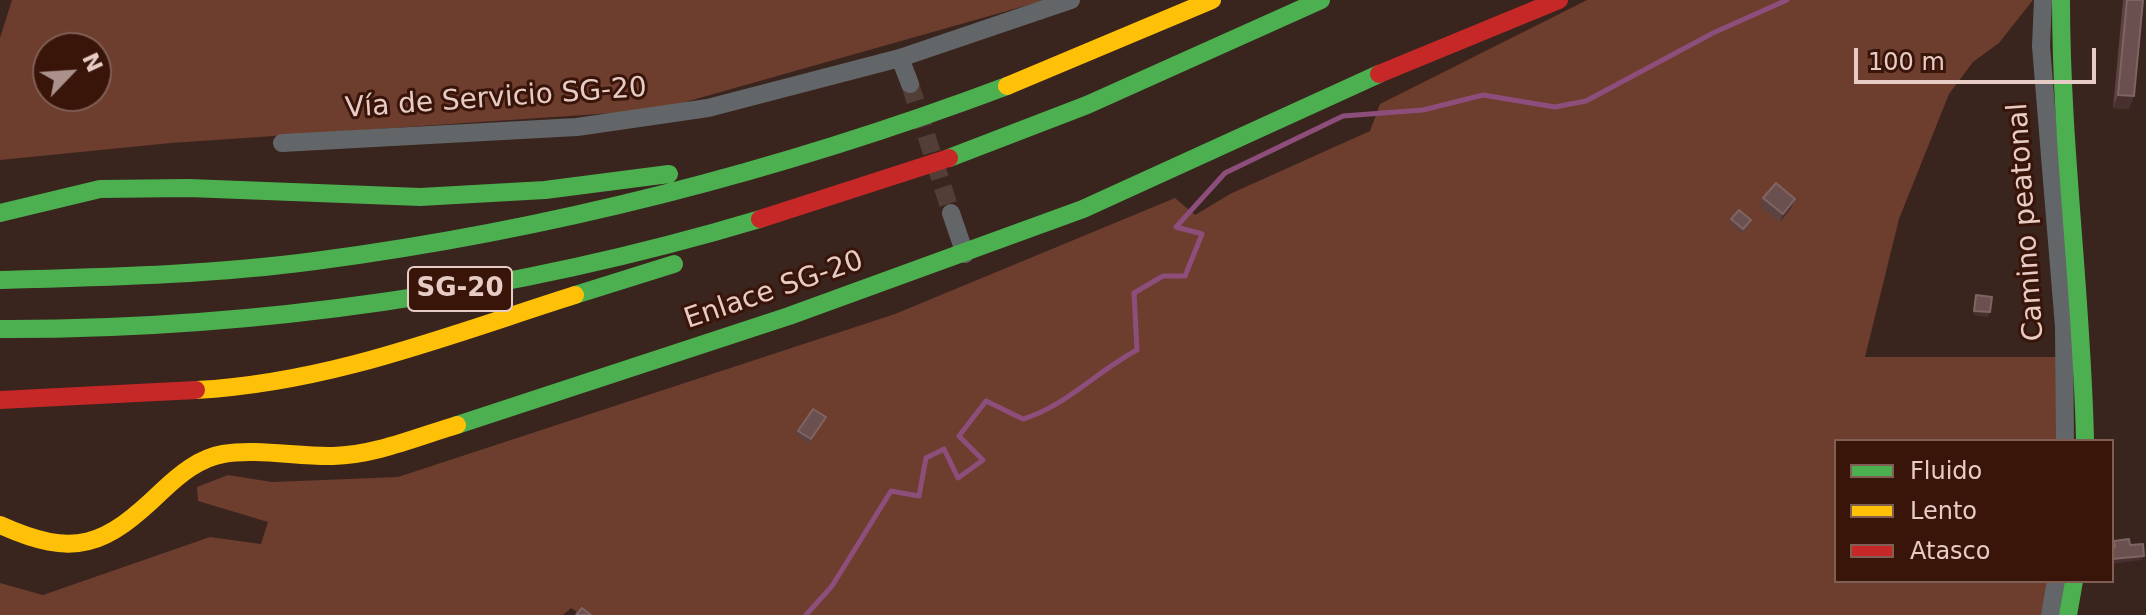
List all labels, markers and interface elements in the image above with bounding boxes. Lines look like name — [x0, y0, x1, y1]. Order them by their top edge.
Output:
north arrow — [32, 32, 112, 112]
scale bar — [1858, 32, 2100, 82]
text: 100 m — [1868, 48, 1945, 76]
text: N — [77, 49, 108, 76]
street label: Vía de Servicio SG-20 — [344, 72, 648, 126]
street label: Camino peatonal — [2002, 102, 2052, 342]
street label: Enlace SG-20 — [680, 245, 868, 337]
road number: SG-20 — [408, 267, 512, 311]
legend — [1834, 439, 2114, 583]
text: Fluido — [1910, 457, 1982, 485]
text: Lento — [1910, 497, 1977, 525]
text: Atasco — [1910, 537, 1991, 565]

